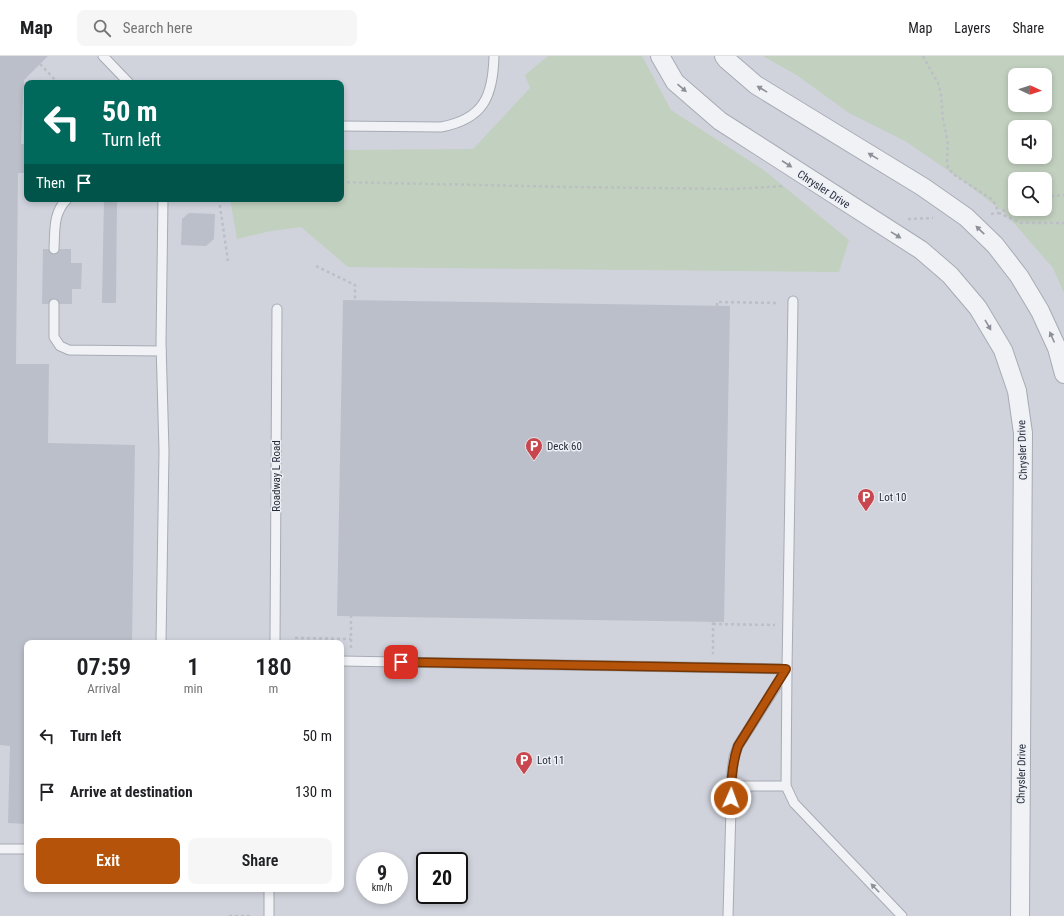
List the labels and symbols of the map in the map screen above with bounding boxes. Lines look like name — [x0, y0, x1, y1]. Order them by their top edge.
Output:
north arrow — [1008, 68, 1052, 112]
one-way arrow — [677, 83, 687, 92]
one-way arrow — [756, 85, 768, 92]
one-way arrow — [867, 153, 879, 160]
one-way arrow — [781, 161, 793, 168]
street label: Chrysler Drive — [795, 168, 852, 211]
one-way arrow — [975, 226, 985, 235]
one-way arrow — [891, 231, 901, 239]
one-way arrow — [984, 320, 992, 330]
one-way arrow — [1049, 332, 1055, 343]
street label: Chrysler Drive — [1015, 420, 1030, 480]
parking icon: Deck 60 — [524, 436, 544, 461]
street label: Roadway L Road — [270, 440, 283, 512]
place label: Deck 60 — [547, 440, 582, 453]
parking icon: Lot 10 — [856, 487, 876, 512]
place label: Lot 10 — [879, 491, 906, 504]
pin — [384, 645, 418, 679]
street label: Chrysler Drive — [1014, 744, 1029, 804]
parking icon: Lot 11 — [514, 750, 534, 775]
place label: Lot 11 — [537, 754, 564, 767]
position arrow — [710, 777, 752, 819]
speed limit sign: 20 — [416, 852, 468, 904]
one-way arrow — [870, 883, 880, 893]

